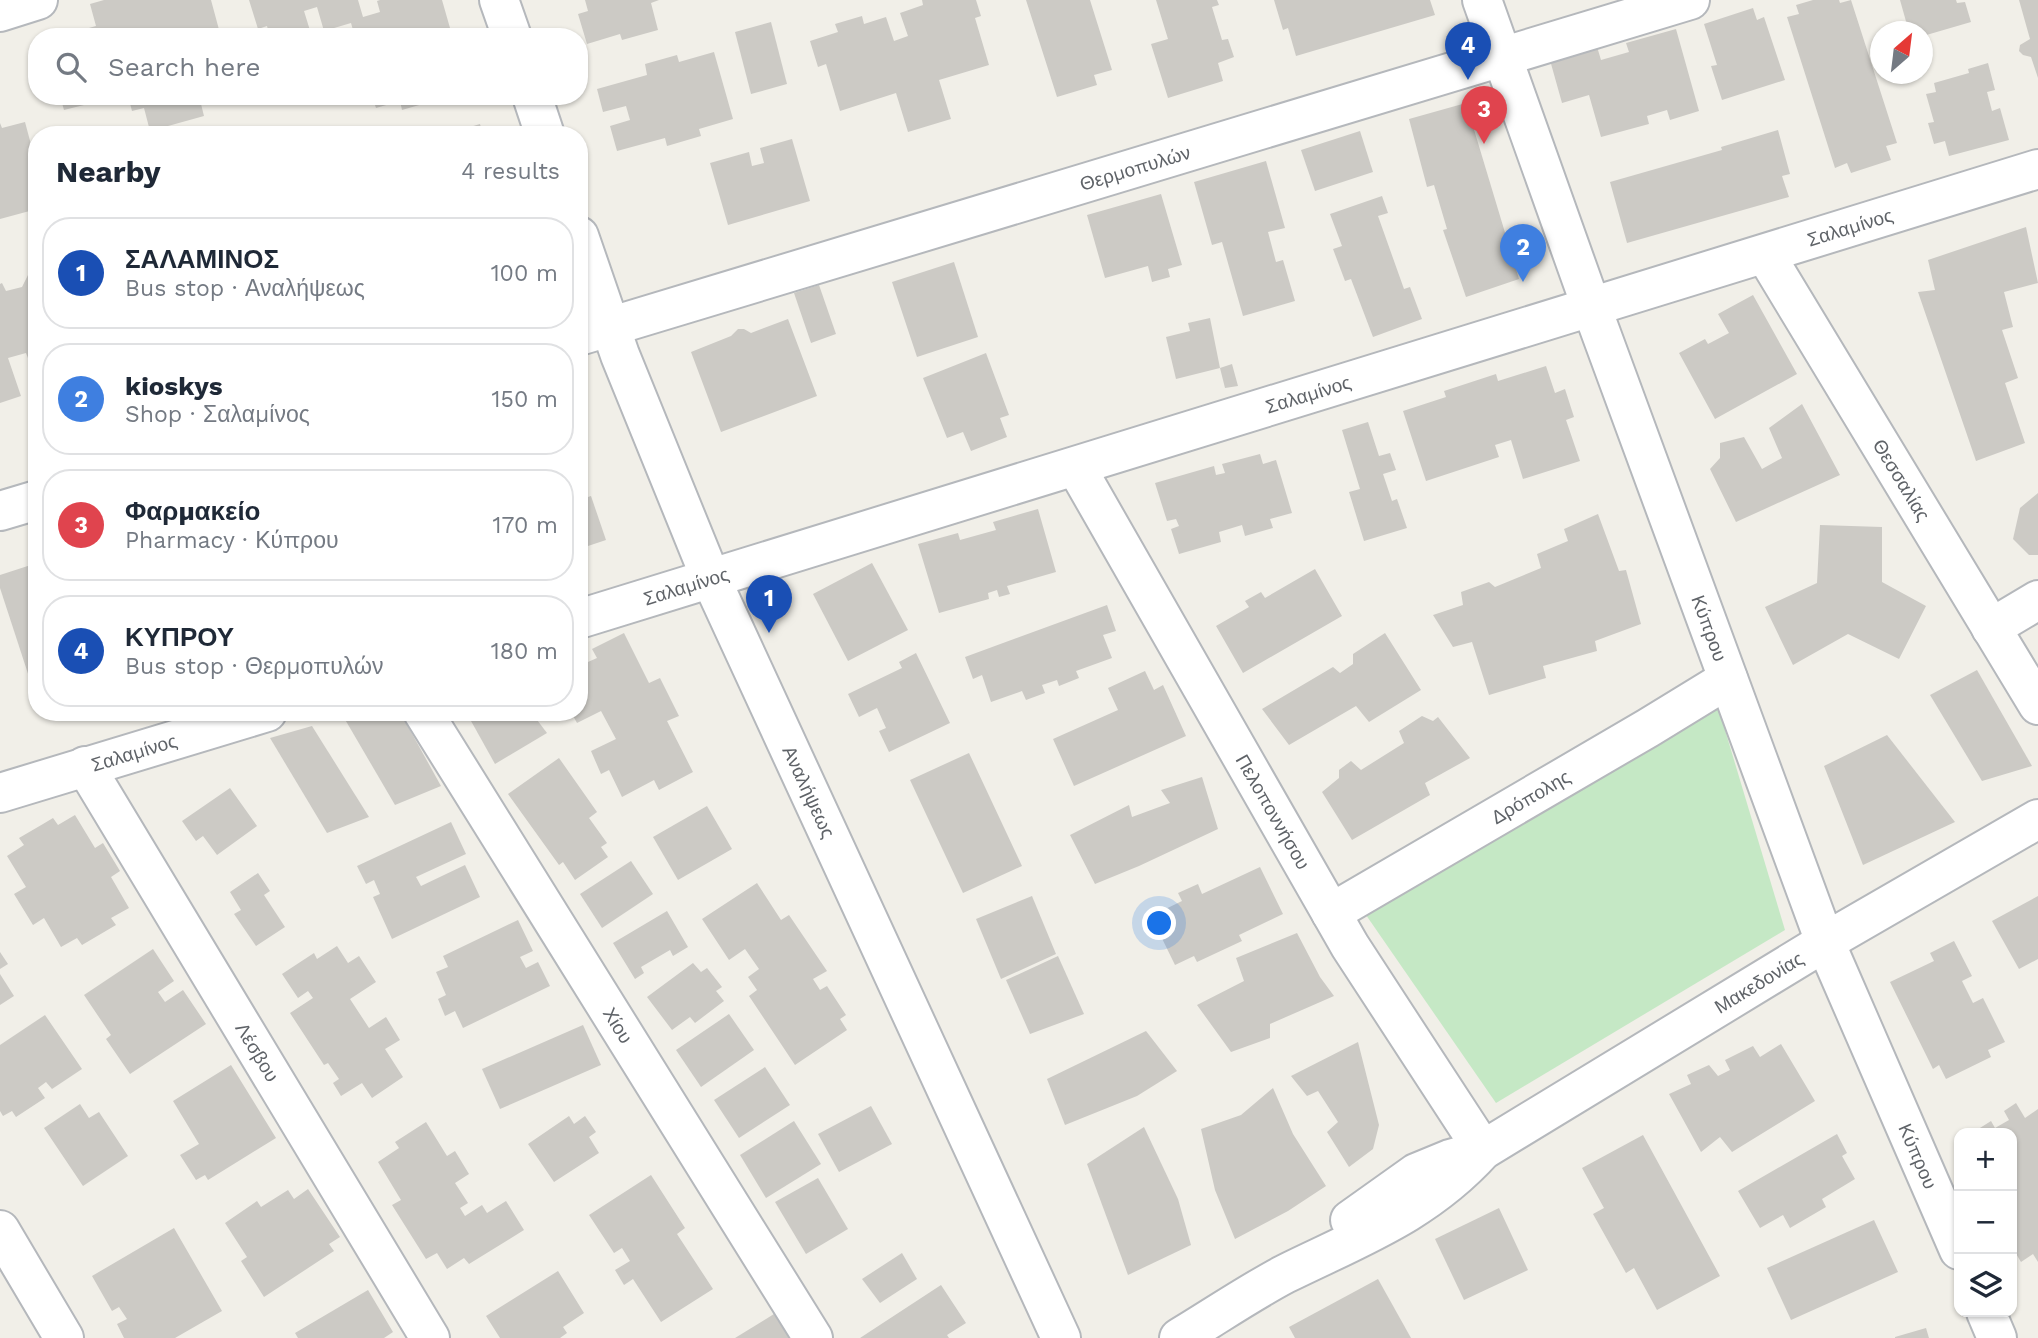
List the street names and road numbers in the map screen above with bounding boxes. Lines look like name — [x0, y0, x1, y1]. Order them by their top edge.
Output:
street label: Θερμοπυλών — [1077, 141, 1193, 196]
street label: Σαλαμίνος — [1805, 203, 1896, 251]
street label: Σαλαμίνος — [1263, 371, 1354, 419]
street label: Θεσσαλίας — [1868, 435, 1935, 525]
street label: Σαλαμίνος — [641, 562, 732, 610]
street label: Κύπρου — [1686, 592, 1732, 665]
street label: Σαλαμίνος — [89, 729, 180, 777]
street label: Αναλήψεως — [778, 742, 840, 842]
street label: Πελοποννήσου — [1231, 750, 1315, 873]
street label: Δρόπολης — [1487, 765, 1574, 829]
street label: Μακεδονίας — [1710, 947, 1808, 1018]
street label: Χίου — [598, 1003, 637, 1048]
street label: Λέσβου — [230, 1019, 284, 1086]
street label: Κύπρου — [1893, 1120, 1942, 1192]

